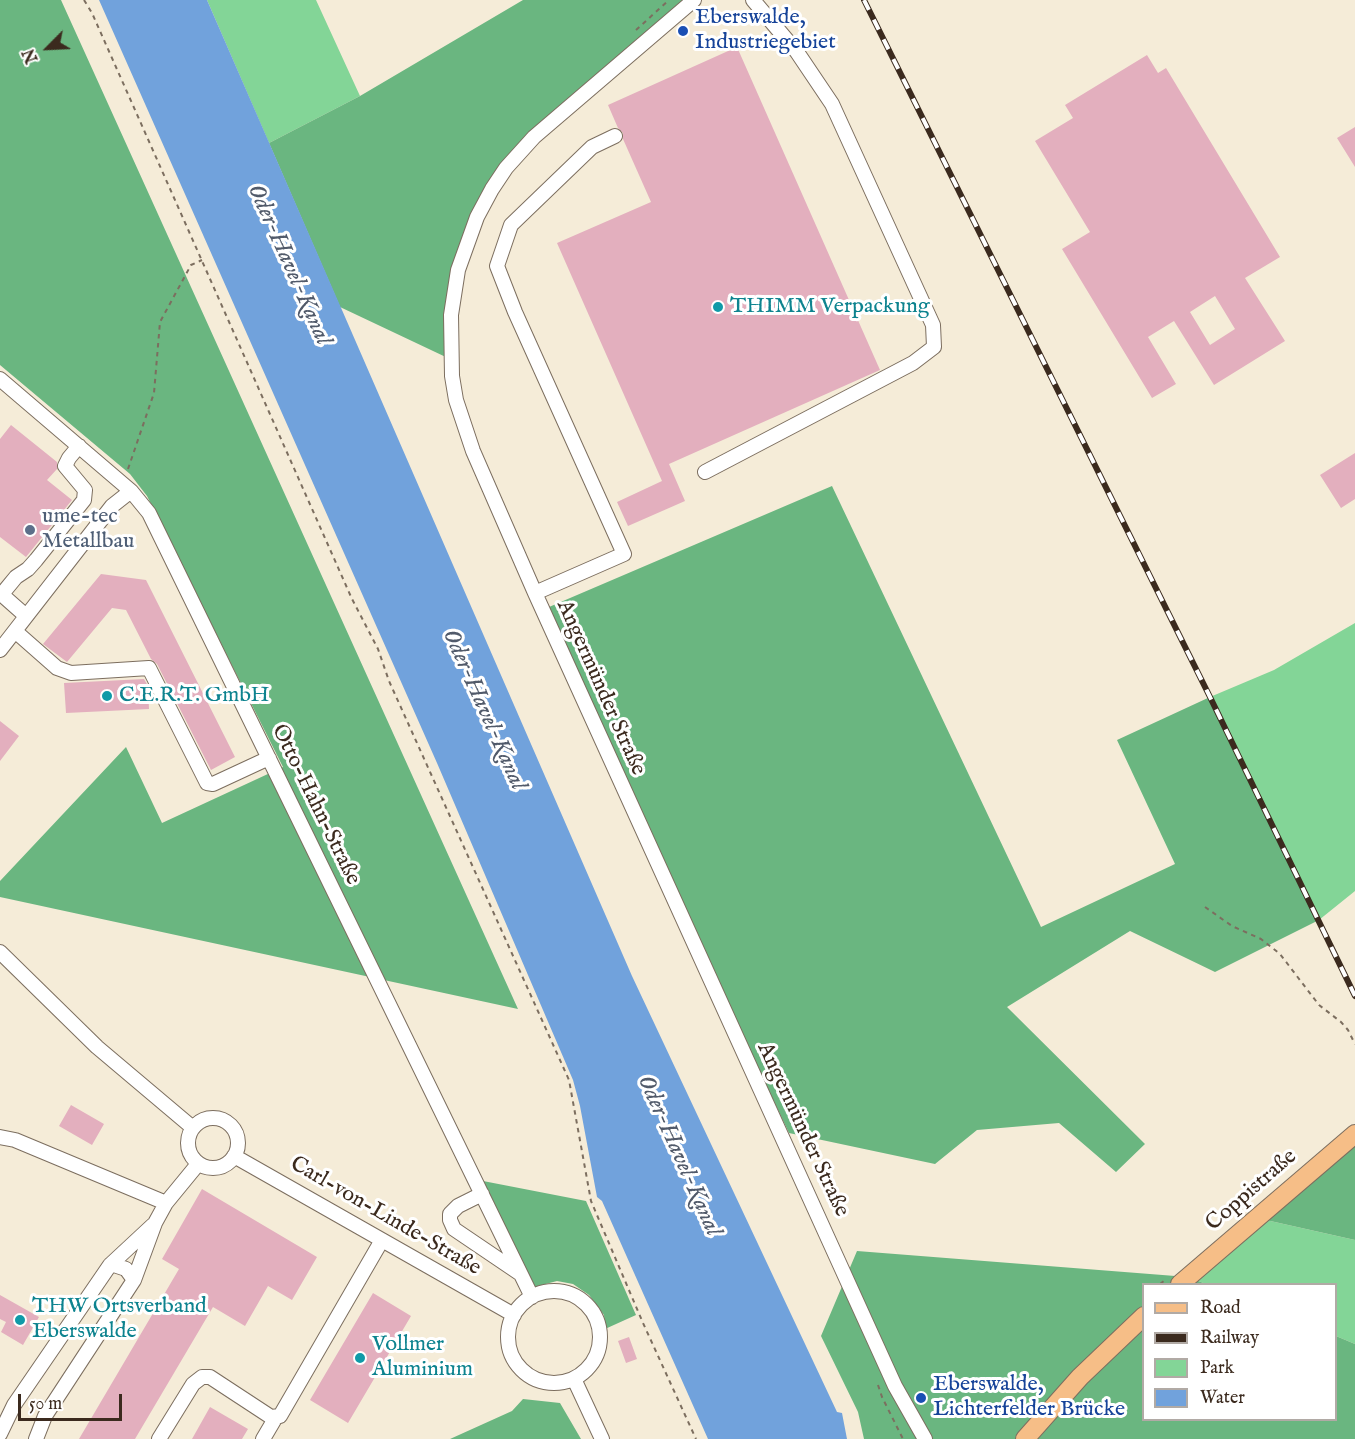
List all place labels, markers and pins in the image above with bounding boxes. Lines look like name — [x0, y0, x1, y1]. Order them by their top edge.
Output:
place label: Eberswalde, Industriegebiet — [695, 5, 836, 56]
marker: Eberswalde, Industriegebiet — [676, 24, 690, 38]
place label: THIMM Verpackung — [730, 294, 930, 320]
marker: THIMM Verpackung — [711, 300, 725, 314]
place label: ume-tec Metallbau — [42, 504, 134, 556]
marker: ume-tec Metallbau — [23, 523, 37, 537]
place label: C.E.R.T. GmbH — [119, 683, 269, 709]
marker: C.E.R.T. GmbH — [100, 689, 114, 703]
place label: THW Ortsverband Eberswalde — [32, 1294, 207, 1346]
marker: THW Ortsverband Eberswalde — [13, 1313, 27, 1327]
place label: Vollmer Aluminium — [372, 1332, 473, 1384]
marker: Vollmer Aluminium — [353, 1351, 367, 1365]
place label: Eberswalde, Lichterfelder Brücke — [933, 1372, 1125, 1424]
marker: Eberswalde, Lichterfelder Brücke — [914, 1391, 928, 1405]

